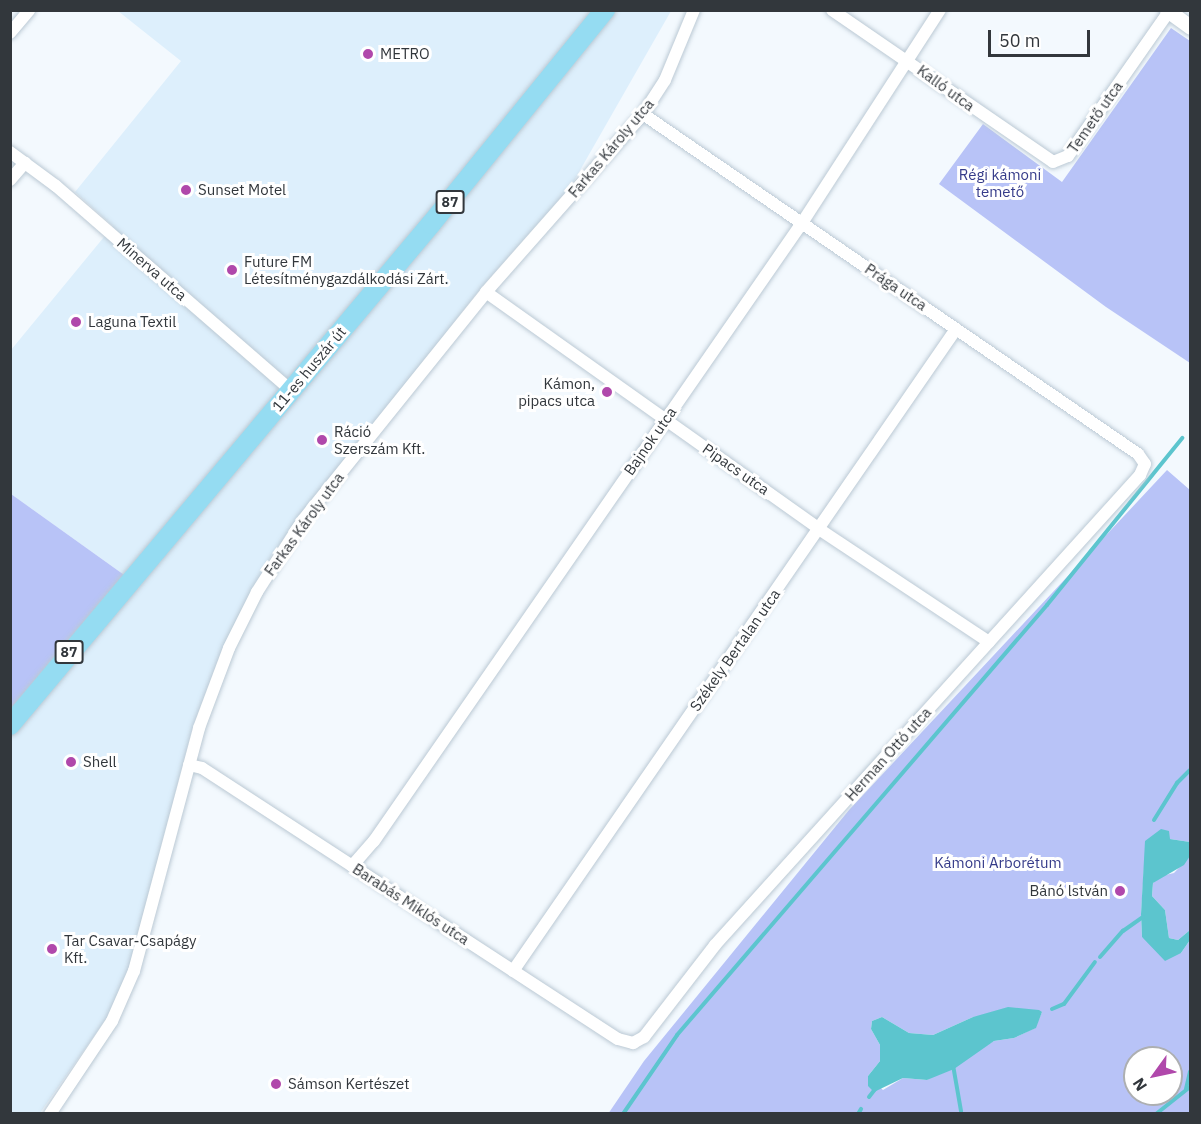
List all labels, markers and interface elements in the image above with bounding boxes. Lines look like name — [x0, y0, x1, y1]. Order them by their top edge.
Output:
scale bar — [991, 18, 1093, 56]
text: 50 m — [999, 29, 1041, 52]
place label: METRO — [380, 45, 430, 63]
marker: METRO — [361, 47, 375, 61]
street label: Kalló utca — [914, 61, 978, 115]
street label: Temető utca — [1064, 78, 1126, 156]
street label: Farkas Károly utca — [564, 95, 658, 201]
park label: Régi kámoni temető — [959, 165, 1041, 200]
place label: Sunset Motel — [198, 181, 286, 199]
marker: Sunset Motel — [179, 183, 193, 197]
road number: 87 — [435, 191, 465, 213]
street label: Minerva utca — [113, 234, 191, 304]
place label: Future FM Létesítménygazdálkodási Zárt. — [244, 252, 449, 287]
street label: Prága utca — [861, 260, 931, 314]
marker: Future FM Létesítménygazdálkodási Zárt. — [225, 263, 239, 277]
place label: Laguna Textil — [88, 313, 176, 331]
marker: Laguna Textil — [69, 315, 83, 329]
street label: 11-es huszár út — [268, 323, 350, 415]
place label: Kámon, pipacs utca — [518, 374, 595, 409]
marker: Kámon, pipacs utca — [600, 385, 614, 399]
street label: Bajnok utca — [620, 403, 680, 479]
place label: Ráció Szerszám Kft. — [334, 422, 425, 457]
marker: Ráció Szerszám Kft. — [315, 433, 329, 447]
street label: Pipacs utca — [699, 439, 773, 499]
street label: Farkas Károly utca — [260, 469, 348, 579]
street label: Székely Bertalan utca — [686, 585, 784, 715]
road number: 87 — [54, 641, 84, 663]
street label: Herman Ottó utca — [841, 704, 935, 804]
place label: Shell — [83, 753, 117, 771]
marker: Shell — [64, 755, 78, 769]
park label: Kámoni Arborétum — [934, 854, 1062, 872]
street label: Barabás Miklós utca — [349, 860, 473, 948]
place label: Bánó lstván — [1029, 882, 1108, 900]
marker: Bánó lstván — [1113, 884, 1127, 898]
place label: Tar Csavar-Csapágy Kft. — [64, 931, 197, 966]
marker: Tar Csavar-Csapágy Kft. — [45, 942, 59, 956]
north arrow — [1123, 1046, 1183, 1106]
text: N — [1128, 1074, 1151, 1095]
place label: Sámson Kertészet — [288, 1075, 409, 1093]
marker: Sámson Kertészet — [269, 1077, 283, 1091]

